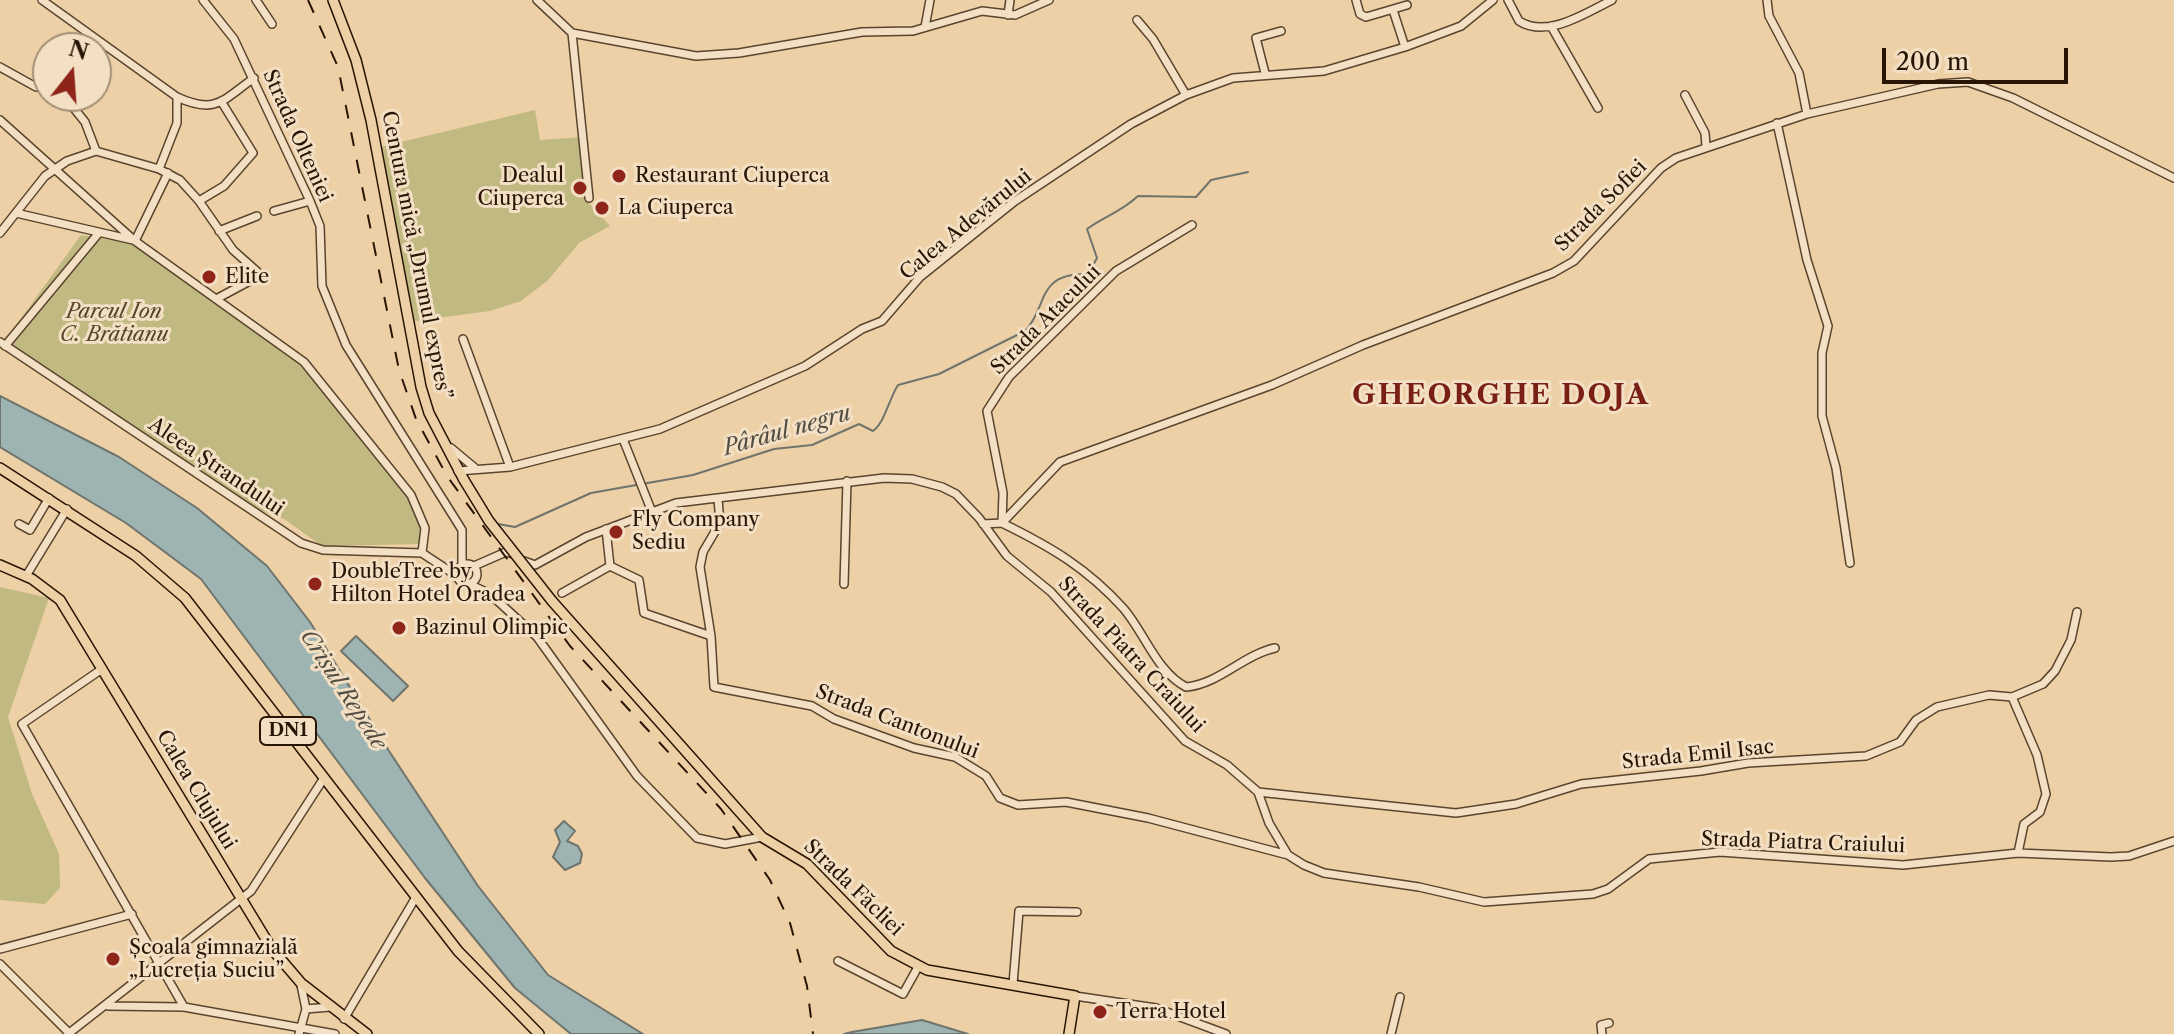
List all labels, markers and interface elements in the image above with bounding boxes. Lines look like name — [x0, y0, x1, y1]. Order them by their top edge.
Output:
north arrow — [32, 32, 112, 112]
scale bar — [1886, 32, 2072, 82]
text: N — [65, 35, 92, 66]
text: 200 m — [1896, 47, 1969, 76]
street label: Strada Olteniei — [257, 66, 337, 206]
street label: Centura mică „Drumul expres” — [376, 109, 456, 401]
street label: Strada Sofiei — [1550, 155, 1652, 257]
place label: Dealul Ciuperca — [477, 164, 564, 211]
place label: Restaurant Ciuperca — [635, 164, 830, 188]
street label: Calea Adevărului — [895, 165, 1037, 285]
marker: Restaurant Ciuperca — [610, 167, 628, 185]
marker: Dealul Ciuperca — [571, 179, 589, 197]
place label: La Ciuperca — [618, 196, 734, 220]
marker: La Ciuperca — [593, 199, 611, 217]
street label: Strada Atacului — [986, 260, 1106, 380]
place label: Elite — [225, 265, 269, 289]
marker: Elite — [200, 268, 218, 286]
park label: Parcul Ion C. Brătianu — [60, 300, 168, 347]
district label: GHEORGHE DOJA — [1352, 379, 1650, 413]
water label: Pârâul negru — [720, 400, 854, 462]
street label: Aleea Ștrandului — [144, 413, 288, 521]
place label: Fly Company Sediu — [632, 508, 760, 555]
marker: Fly Company Sediu — [607, 523, 625, 541]
place label: DoubleTree by Hilton Hotel Oradea — [331, 560, 525, 607]
street label: Strada Piatra Craiului — [1053, 572, 1209, 738]
marker: DoubleTree by Hilton Hotel Oradea — [306, 575, 324, 593]
place label: Bazinul Olimpic — [415, 616, 568, 640]
marker: Bazinul Olimpic — [390, 619, 408, 637]
water label: Crișul Repede — [294, 625, 392, 755]
street label: Strada Cantonului — [812, 680, 982, 764]
road number: DN1 — [260, 717, 316, 745]
street label: Calea Clujului — [151, 726, 241, 854]
street label: Strada Emil Isac — [1621, 735, 1775, 775]
street label: Strada Piatra Craiului — [1701, 827, 1905, 859]
street label: Strada Făcliei — [798, 835, 908, 941]
place label: Școala gimnazială „Lucreția Suciu” — [129, 936, 298, 983]
marker: Școala gimnazială „Lucreția Suciu” — [104, 950, 122, 968]
place label: Terra Hotel — [1116, 1000, 1226, 1024]
marker: Terra Hotel — [1091, 1003, 1109, 1021]

